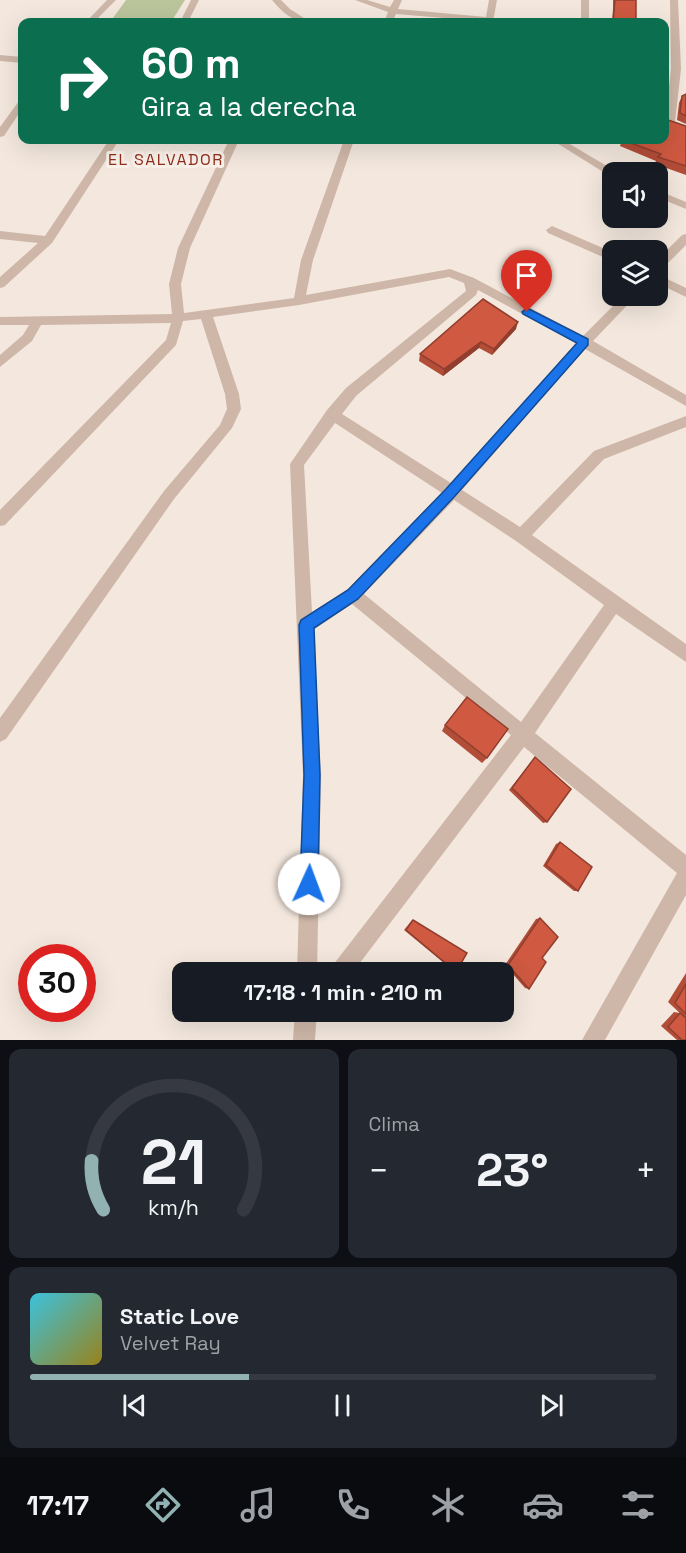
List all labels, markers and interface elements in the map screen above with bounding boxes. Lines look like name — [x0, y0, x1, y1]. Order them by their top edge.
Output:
text: 60 m — [141, 37, 241, 90]
icon: right — [42, 42, 120, 120]
text: Gira a la derecha — [141, 89, 356, 124]
district label: EL SALVADOR — [108, 149, 224, 170]
map controls — [602, 162, 668, 306]
button: sound — [602, 162, 668, 228]
button: layers — [602, 240, 668, 306]
pin — [501, 250, 552, 312]
icon: arrive — [510, 259, 543, 292]
position arrow — [277, 852, 341, 916]
speed limit sign: 30 — [18, 944, 96, 1022]
text: 17:18 · 1 min · 210 m — [243, 978, 443, 1006]
text: Clima — [369, 1111, 420, 1137]
text: 21 — [141, 1123, 206, 1202]
text: 23° — [476, 1142, 548, 1199]
text: − — [369, 1150, 389, 1192]
text: + — [636, 1150, 656, 1192]
text: km/h — [148, 1195, 199, 1222]
text: Static Love — [120, 1302, 239, 1330]
text: Velvet Ray — [120, 1330, 221, 1356]
icon: previous — [118, 1389, 151, 1422]
icon: pause — [326, 1389, 359, 1422]
icon: next — [535, 1389, 568, 1422]
icon: directions — [142, 1484, 184, 1526]
icon: music — [237, 1484, 279, 1526]
icon: phone — [332, 1484, 374, 1526]
icon: climate — [427, 1484, 469, 1526]
icon: car — [522, 1484, 564, 1526]
icon: filters — [617, 1484, 659, 1526]
text: 17:17 — [27, 1488, 89, 1523]

